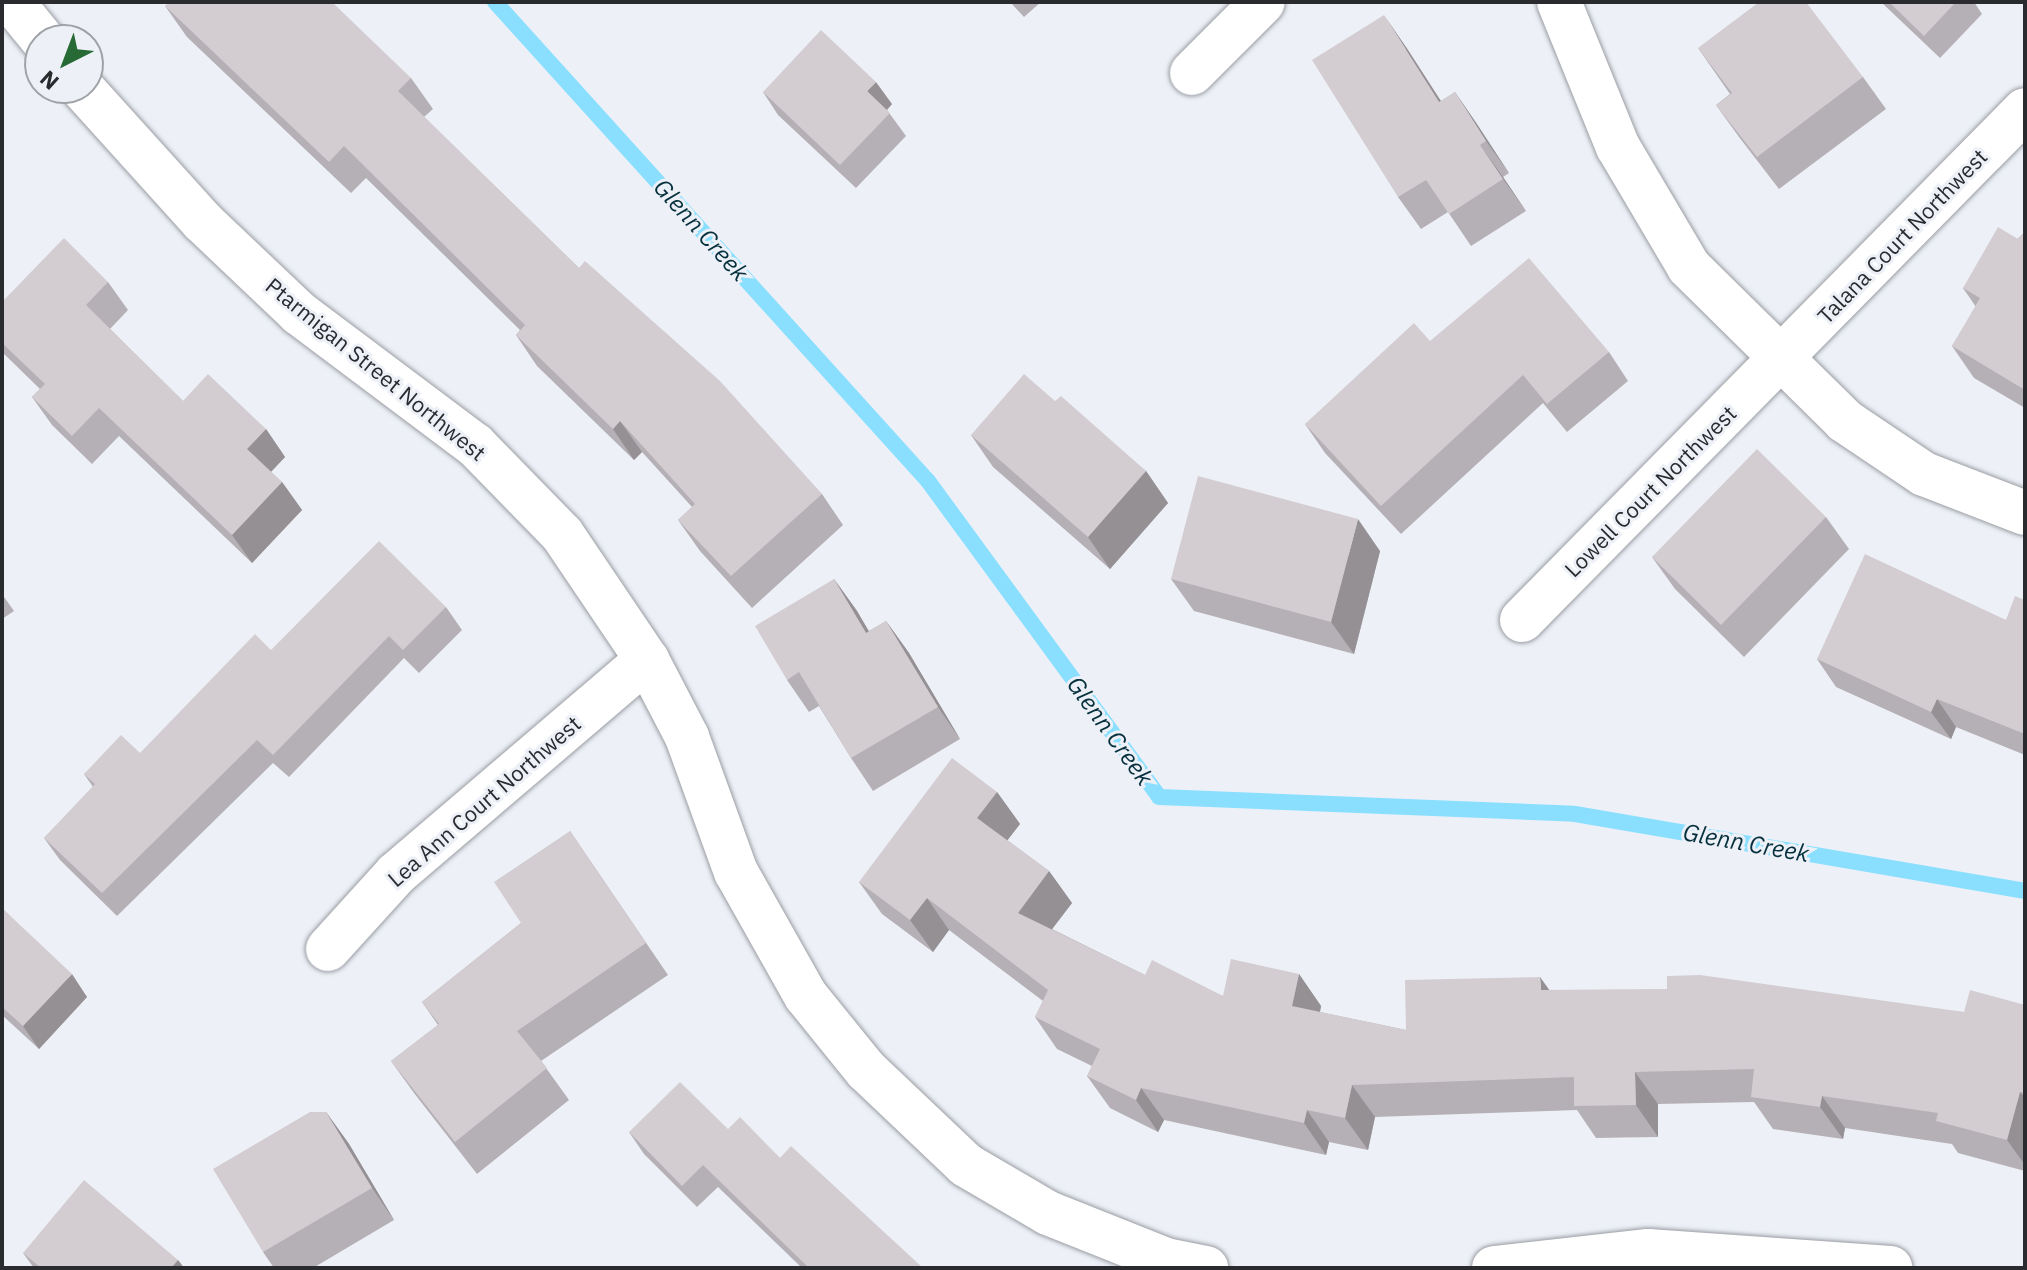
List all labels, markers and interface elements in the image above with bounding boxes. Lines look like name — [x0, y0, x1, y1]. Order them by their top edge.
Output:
north arrow — [24, 24, 104, 104]
text: N — [33, 65, 65, 97]
street label: Talana Court Northwest — [1812, 143, 1992, 329]
water label: Glenn Creek — [648, 173, 754, 287]
street label: Ptarmigan Street Northwest — [261, 272, 491, 466]
street label: Lowell Court Northwest — [1559, 400, 1741, 582]
water label: Glenn Creek — [1061, 671, 1159, 791]
street label: Lea Ann Court Northwest — [382, 710, 586, 892]
water label: Glenn Creek — [1681, 818, 1811, 868]

